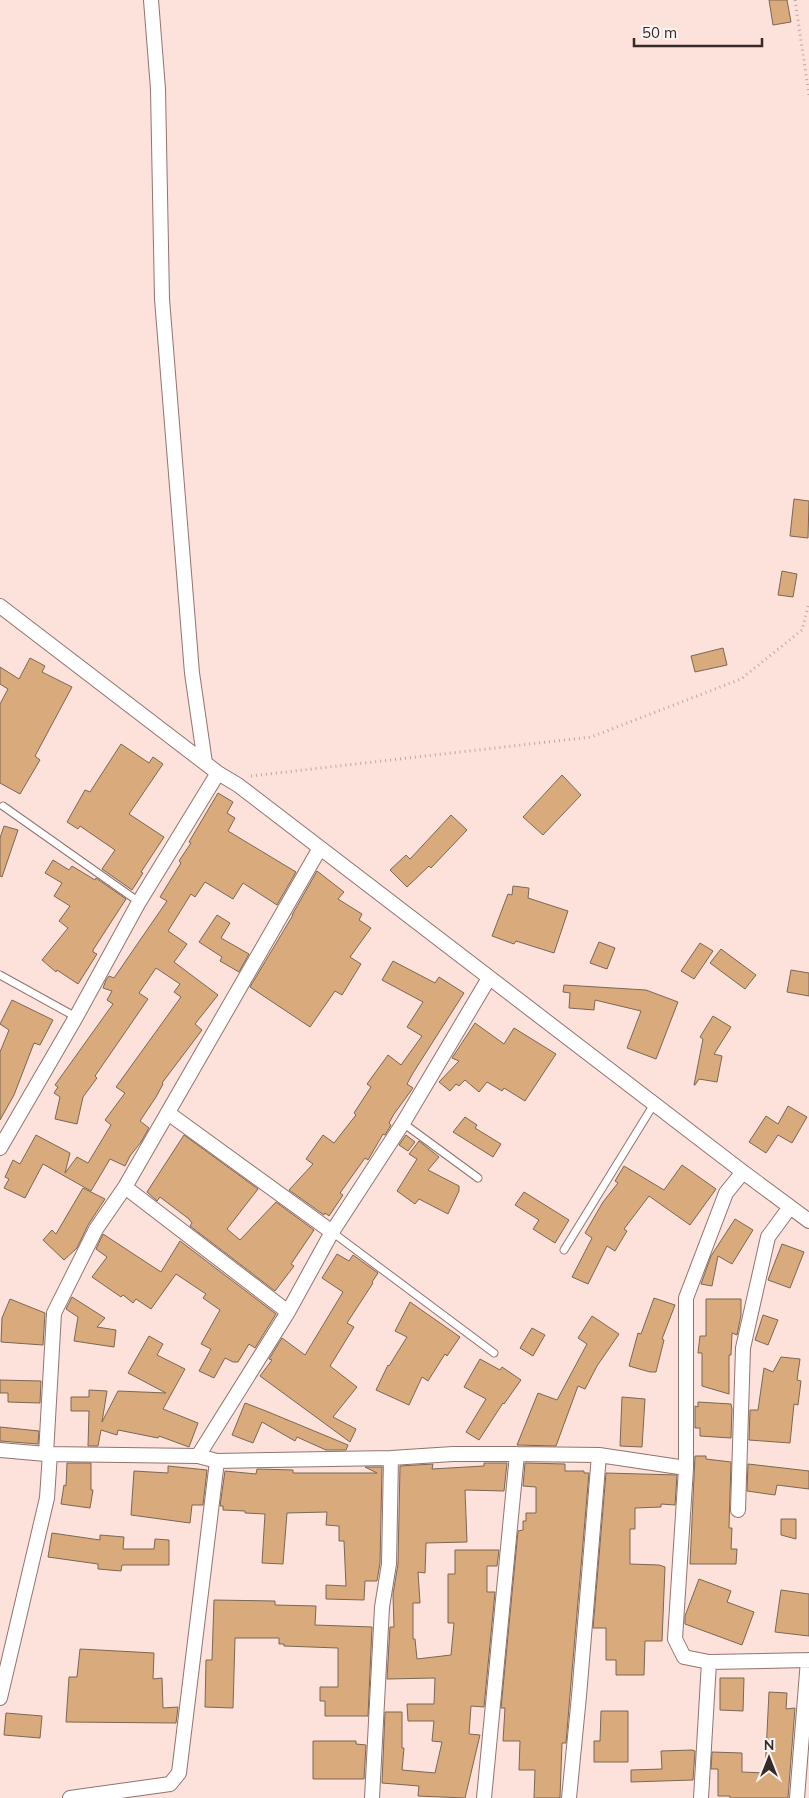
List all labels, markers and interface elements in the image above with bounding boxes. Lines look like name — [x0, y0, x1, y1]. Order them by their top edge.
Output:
scale bar — [634, 15, 762, 47]
text: 50 m — [642, 23, 677, 42]
north arrow — [744, 1733, 794, 1783]
text: N — [764, 1736, 774, 1754]

